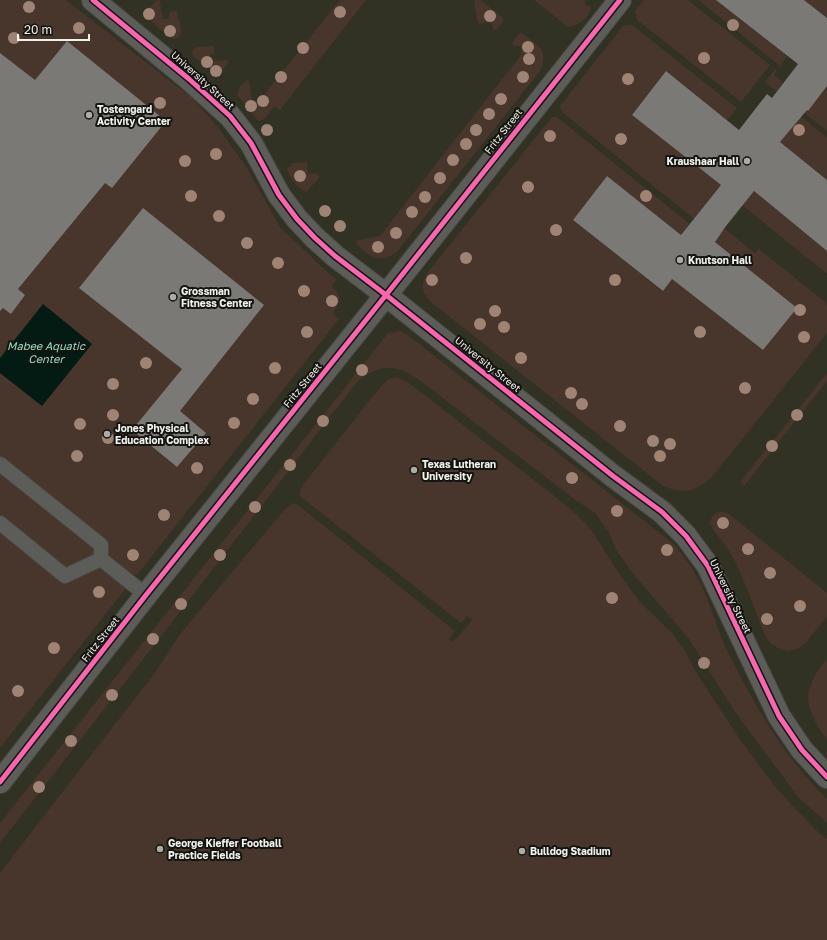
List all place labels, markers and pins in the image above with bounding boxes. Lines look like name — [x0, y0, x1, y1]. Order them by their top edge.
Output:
place label: Tostengard Activity Center — [97, 103, 171, 127]
marker: Tostengard Activity Center — [84, 110, 94, 120]
place label: Kraushaar Hall — [666, 155, 740, 167]
marker: Kraushaar Hall — [742, 156, 752, 166]
place label: Knutson Hall — [688, 254, 752, 266]
marker: Knutson Hall — [675, 255, 685, 265]
place label: Grossman Fitness Center — [181, 285, 252, 309]
marker: Grossman Fitness Center — [168, 292, 178, 302]
place label: Jones Physical Education Complex — [115, 422, 209, 446]
marker: Jones Physical Education Complex — [102, 429, 112, 439]
place label: Texas Lutheran University — [422, 458, 496, 482]
marker: Texas Lutheran University — [409, 465, 419, 475]
place label: George Kieffer Football Practice Fields — [168, 837, 282, 861]
marker: George Kieffer Football Practice Fields — [155, 844, 165, 854]
place label: Bulldog Stadium — [530, 845, 611, 857]
marker: Bulldog Stadium — [517, 846, 527, 856]

